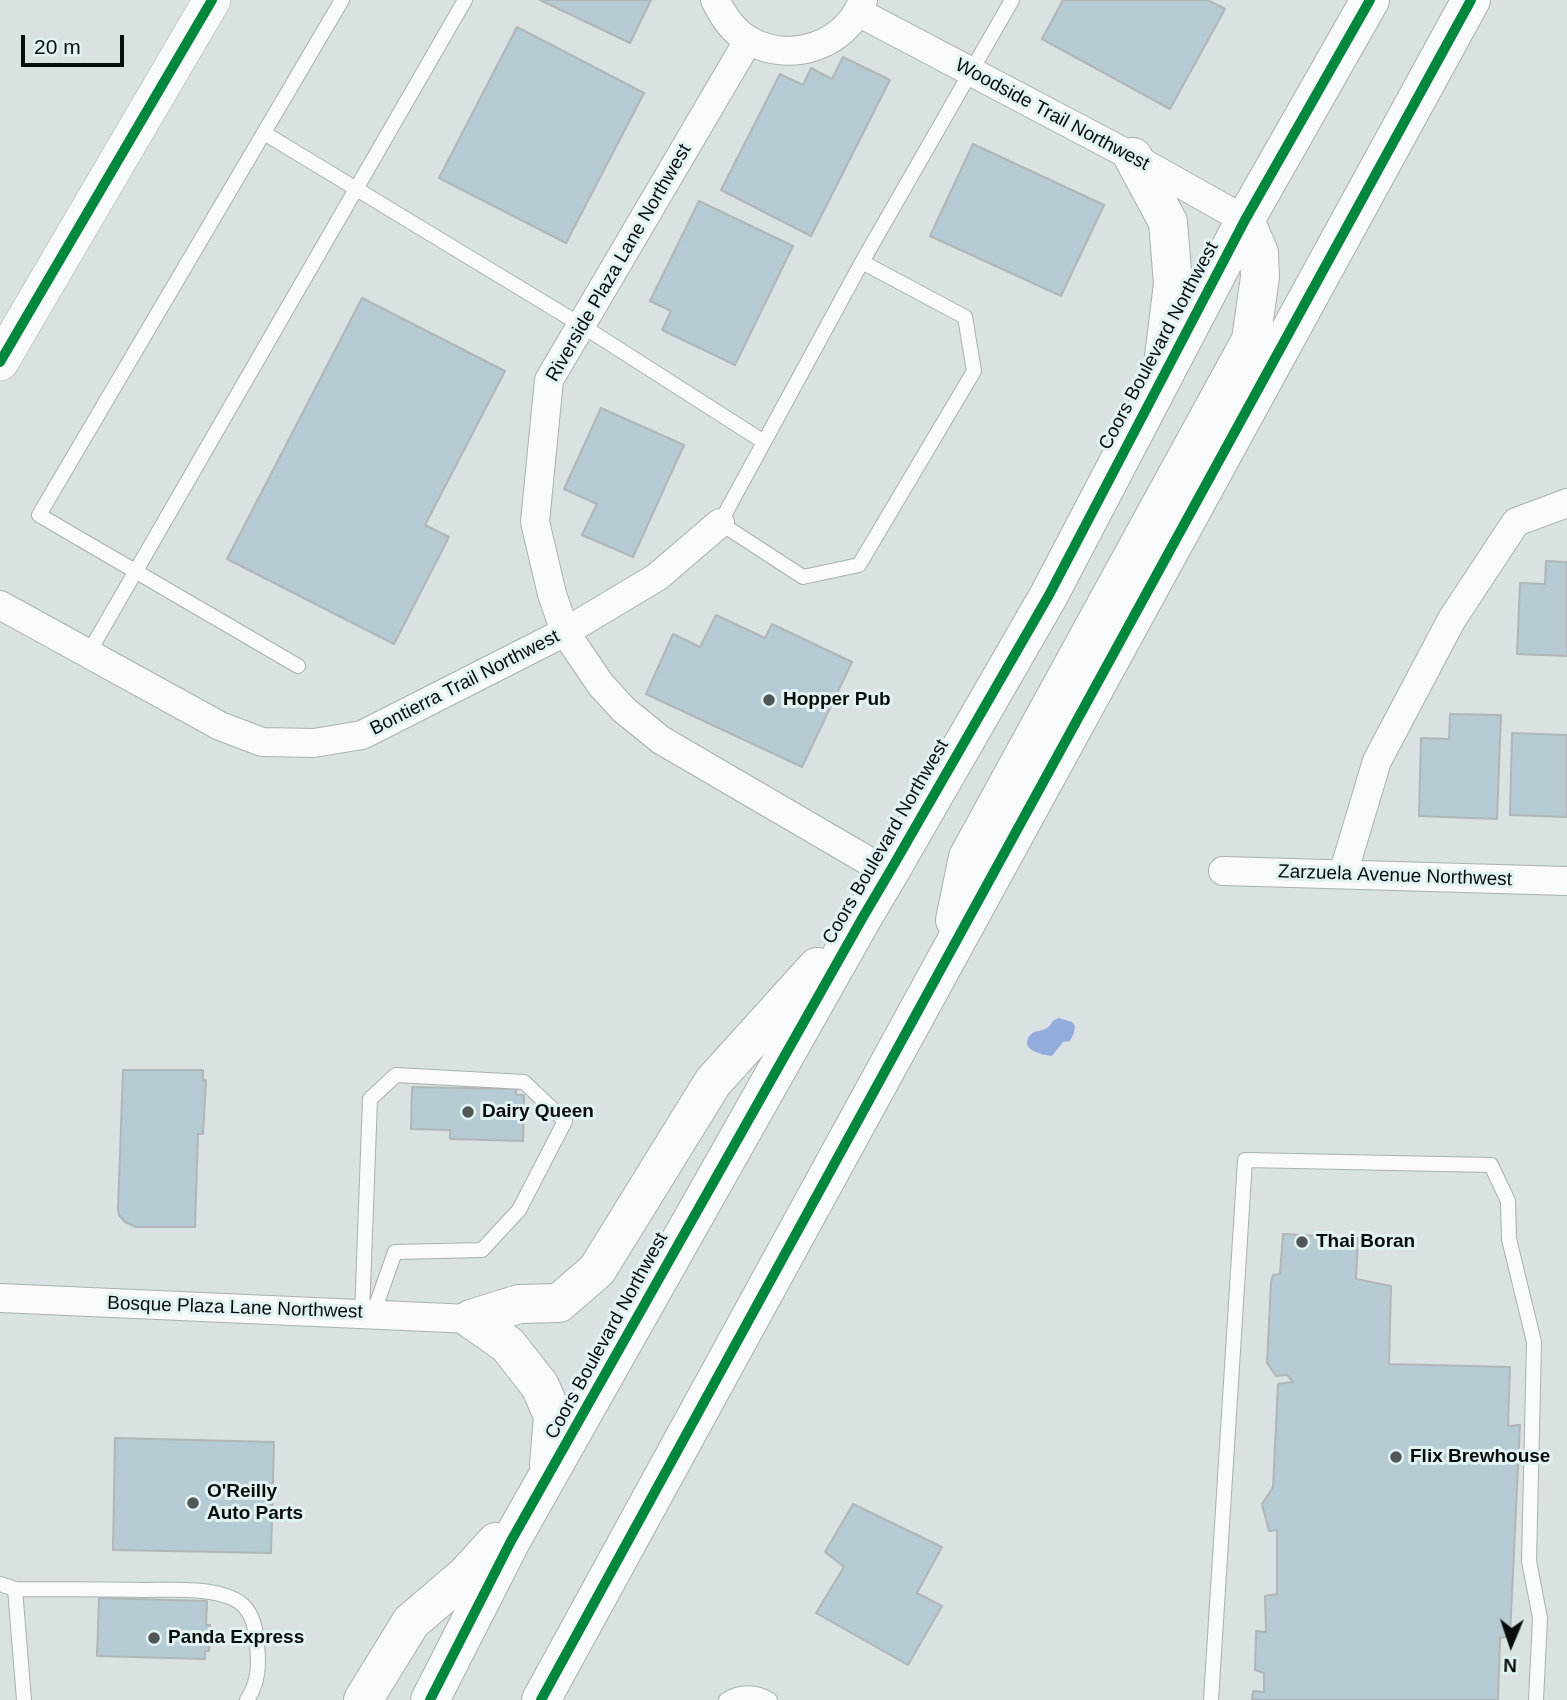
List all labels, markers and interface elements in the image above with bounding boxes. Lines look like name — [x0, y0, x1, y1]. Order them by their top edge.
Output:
scale bar — [24, 21, 128, 65]
text: 20 m — [34, 35, 81, 58]
street label: Woodside Trail Northwest — [951, 54, 1153, 176]
street label: Riverside Plaza Lane Northwest — [542, 140, 696, 386]
street label: Coors Boulevard Northwest — [1094, 238, 1224, 454]
street label: Bontierra Trail Northwest — [367, 625, 563, 741]
place label: Hopper Pub — [783, 689, 891, 711]
marker: Hopper Pub — [761, 692, 777, 708]
street label: Coors Boulevard Northwest — [818, 736, 954, 948]
street label: Zarzuela Avenue Northwest — [1278, 861, 1512, 891]
place label: Dairy Queen — [482, 1101, 594, 1123]
marker: Dairy Queen — [460, 1104, 476, 1120]
street label: Coors Boulevard Northwest — [541, 1229, 673, 1443]
place label: Thai Boran — [1316, 1231, 1415, 1253]
marker: Thai Boran — [1294, 1234, 1310, 1250]
street label: Bosque Plaza Lane Northwest — [107, 1292, 363, 1324]
place label: Flix Brewhouse — [1410, 1446, 1550, 1468]
marker: Flix Brewhouse — [1388, 1449, 1404, 1465]
place label: O'Reilly Auto Parts — [207, 1481, 303, 1525]
marker: O'Reilly Auto Parts — [185, 1495, 201, 1511]
north arrow — [1476, 1609, 1546, 1679]
place label: Panda Express — [168, 1627, 304, 1649]
marker: Panda Express — [146, 1630, 162, 1646]
text: N — [1503, 1655, 1517, 1676]

